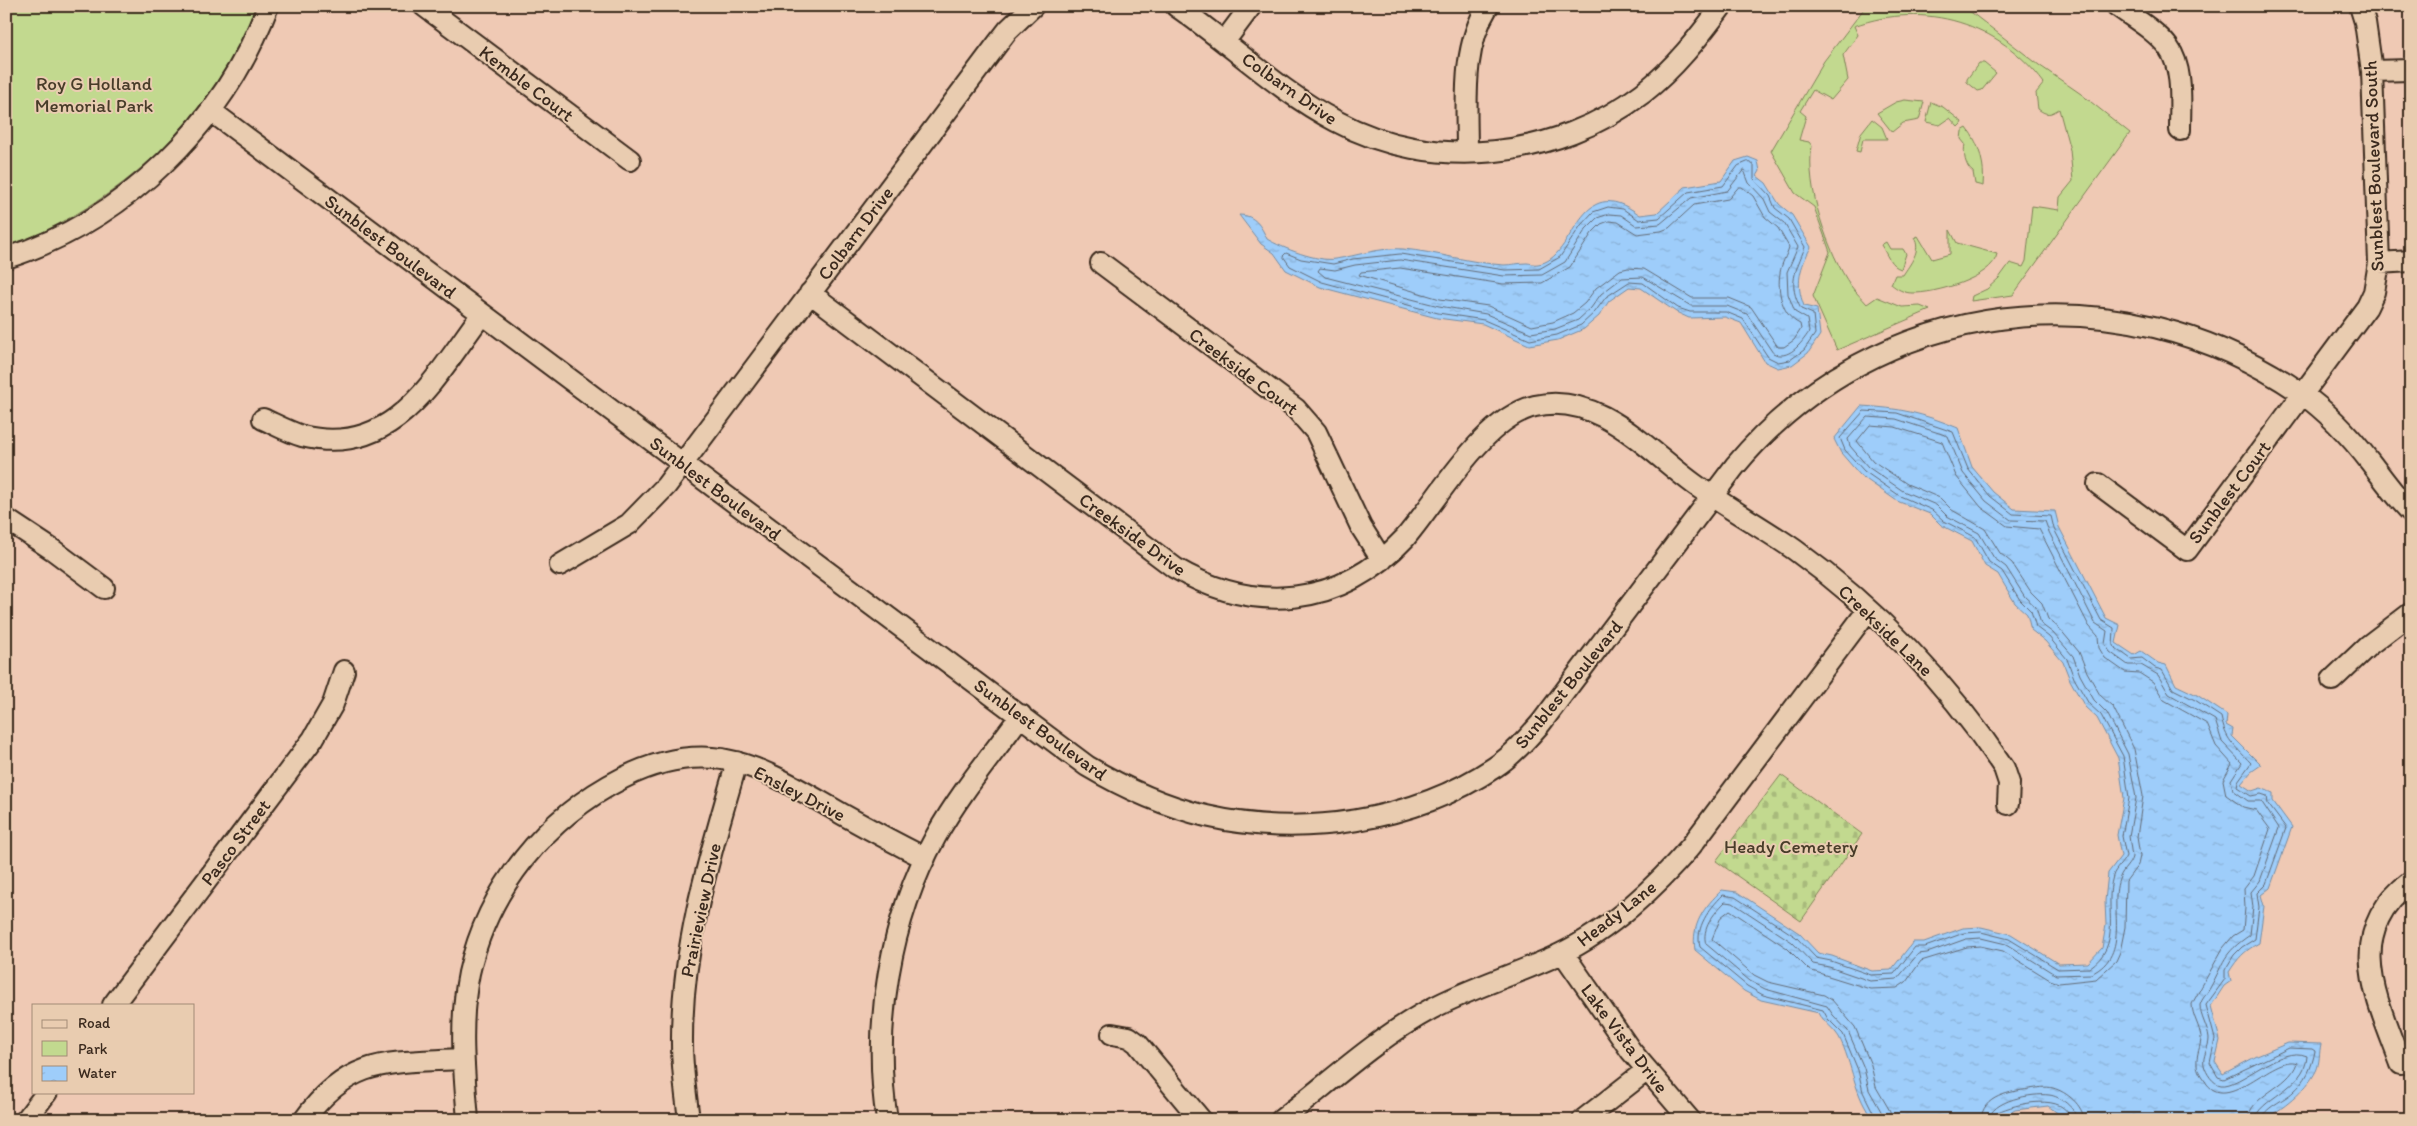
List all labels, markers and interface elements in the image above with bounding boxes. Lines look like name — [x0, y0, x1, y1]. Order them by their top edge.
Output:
street label: Kemble Court — [475, 40, 579, 126]
street label: Colbarn Drive — [1237, 47, 1342, 130]
street label: Sunblest Boulevard South — [2358, 60, 2389, 272]
park label: Roy G Holland Memorial Park — [35, 72, 154, 117]
street label: Colbarn Drive — [813, 182, 898, 285]
street label: Sunblest Boulevard — [320, 189, 462, 304]
street label: Creekside Court — [1184, 323, 1303, 420]
street label: Sunblest Boulevard — [645, 431, 787, 546]
street label: Sunblest Court — [2183, 436, 2276, 548]
street label: Creekside Drive — [1075, 488, 1191, 581]
street label: Creekside Lane — [1834, 579, 1938, 681]
street label: Sunblest Boulevard — [1509, 615, 1628, 753]
street label: Sunblest Boulevard — [970, 673, 1112, 786]
street label: Ensley Drive — [750, 761, 849, 826]
street label: Pasco Street — [196, 795, 275, 890]
park label: Heady Cemetery — [1724, 835, 1858, 858]
street label: Prairieview Drive — [675, 841, 726, 979]
street label: Heady Lane — [1572, 875, 1661, 952]
street label: Lake Vista Drive — [1576, 979, 1673, 1098]
legend — [32, 1004, 195, 1094]
text: Road — [78, 1014, 111, 1032]
text: Park — [78, 1040, 108, 1058]
text: Water — [78, 1064, 117, 1082]

